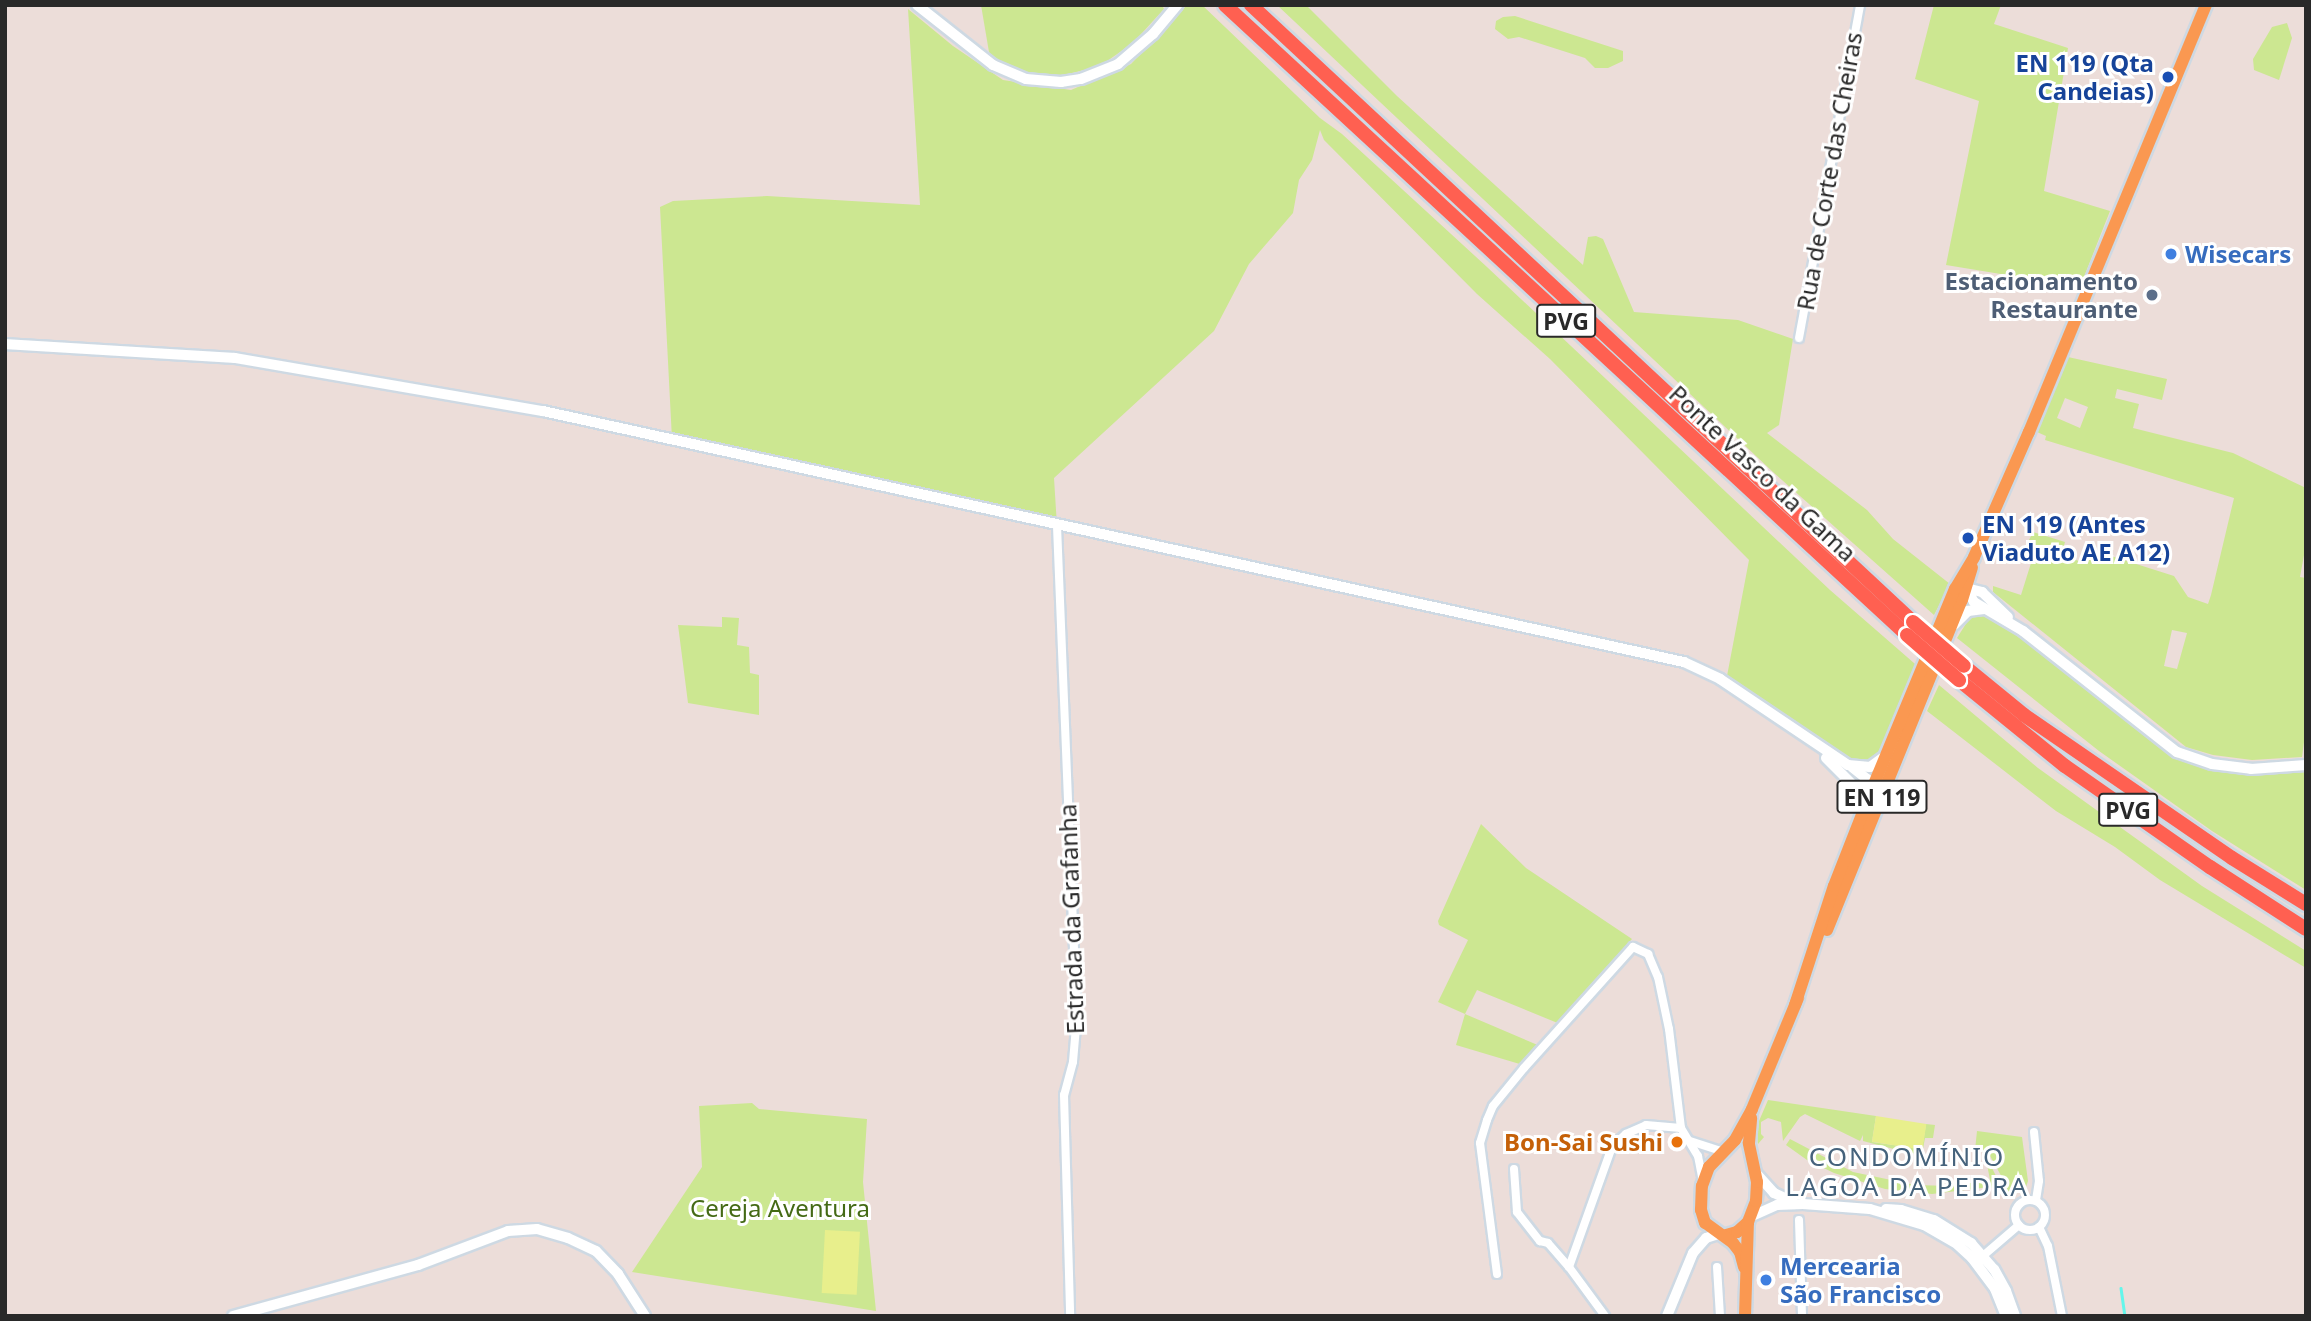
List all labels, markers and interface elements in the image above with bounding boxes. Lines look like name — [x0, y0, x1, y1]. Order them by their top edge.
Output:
street label: Rua de Corte das Cheiras — [1790, 30, 1868, 312]
place label: EN 119 (Qta Candeias) — [2015, 49, 2154, 105]
marker: EN 119 (Qta Candeias) — [2160, 69, 2176, 85]
place label: Wisecars — [2185, 240, 2291, 268]
marker: Wisecars — [2163, 246, 2179, 262]
place label: Estacionamento Restaurante — [1944, 267, 2138, 323]
marker: Estacionamento Restaurante — [2144, 287, 2160, 303]
road number: PVG — [1534, 302, 1598, 340]
street label: Ponte Vasco da Gama — [1664, 379, 1862, 567]
place label: EN 119 (Antes Viaduto AE A12) — [1982, 510, 2170, 566]
marker: EN 119 (Antes Viaduto AE A12) — [1960, 530, 1976, 546]
road number: EN 119 — [1835, 778, 1929, 817]
road number: PVG — [2096, 790, 2160, 830]
street label: Estrada da Grafanha — [1053, 803, 1089, 1035]
place label: Bon-Sai Sushi — [1504, 1128, 1663, 1156]
marker: Bon-Sai Sushi — [1669, 1134, 1685, 1150]
district label: CONDOMÍNIO LAGOA DA PEDRA — [1787, 1141, 2027, 1202]
park label: Cereja Aventura — [690, 1194, 870, 1222]
place label: Mercearia São Francisco — [1780, 1252, 1941, 1308]
marker: Mercearia São Francisco — [1758, 1272, 1774, 1288]

